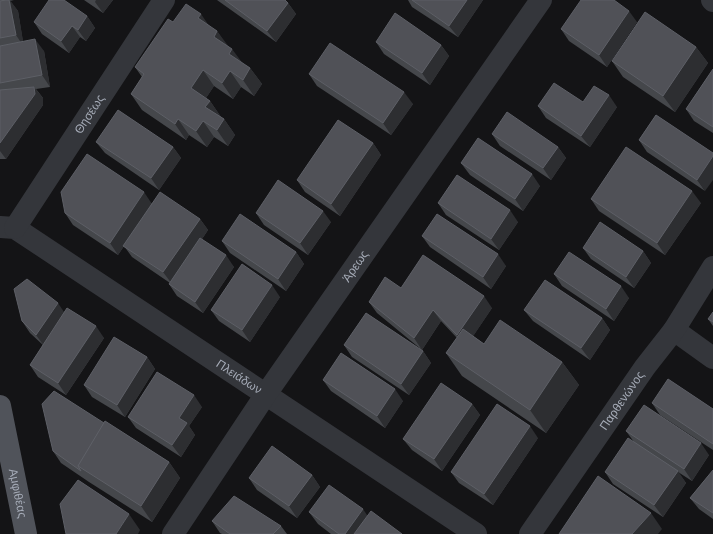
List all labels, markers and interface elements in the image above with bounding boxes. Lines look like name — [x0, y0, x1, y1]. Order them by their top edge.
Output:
street label: Θησέως — [71, 91, 108, 137]
street label: Άρεως — [339, 247, 372, 285]
street label: Πλειάδων — [213, 356, 265, 398]
street label: Παρθενώνος — [596, 368, 648, 433]
street label: Αμφιθέας — [5, 467, 31, 520]

